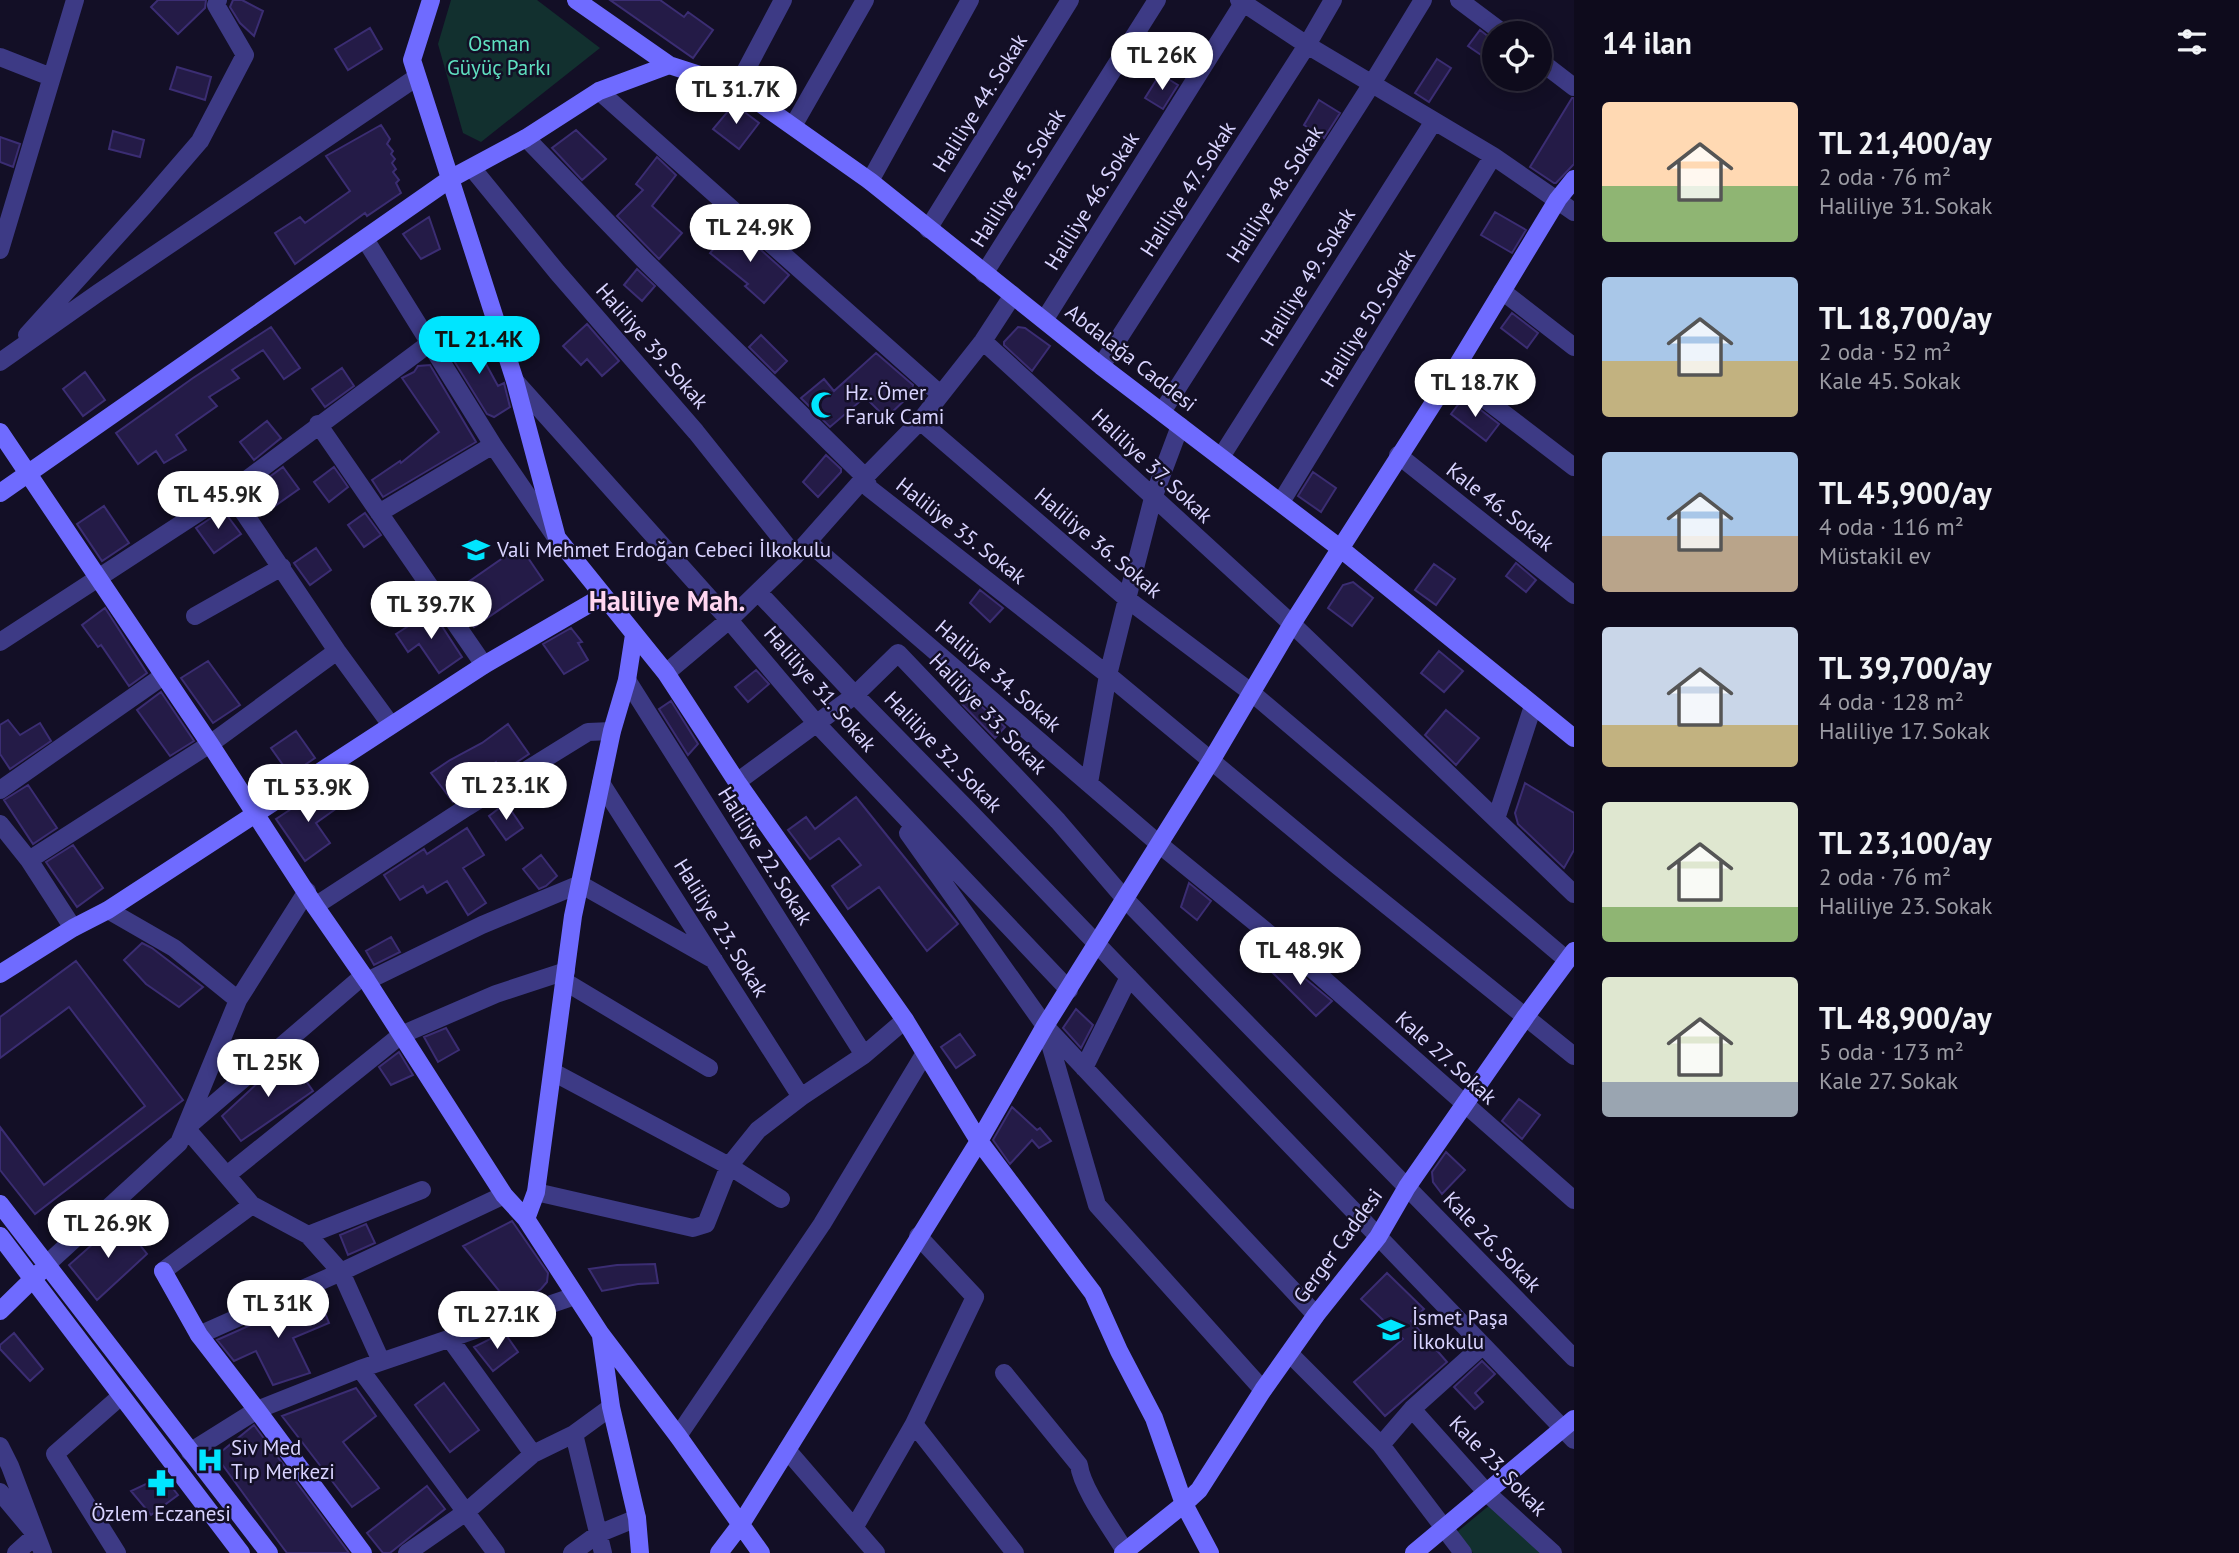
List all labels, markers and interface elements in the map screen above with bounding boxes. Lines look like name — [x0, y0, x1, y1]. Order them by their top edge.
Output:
map controls — [1482, 21, 1552, 91]
button: locate — [1482, 21, 1552, 91]
text: 14 ilan — [1602, 23, 1692, 62]
icon: filters — [2173, 23, 2211, 61]
street label: Haliliye 44. Sokak — [926, 29, 1033, 177]
park label: Osman Güyüç Parkı — [447, 30, 551, 81]
pin: TL 26K — [1105, 32, 1219, 92]
text: TL 26K — [1127, 40, 1197, 69]
pin: TL 31.7K — [664, 66, 808, 126]
text: TL 31.7K — [692, 74, 780, 103]
street label: Haliliye 45. Sokak — [964, 104, 1071, 252]
street label: Haliliye 47. Sokak — [1134, 116, 1241, 261]
street label: Haliliye 48. Sokak — [1220, 120, 1329, 267]
text: TL 21,400/ay — [1819, 123, 1992, 162]
street label: Haliliye 46. Sokak — [1038, 127, 1145, 275]
icon: home — [1658, 130, 1742, 214]
text: 2 oda · 76 m² — [1819, 162, 1951, 191]
text: Haliliye 31. Sokak — [1819, 191, 1992, 220]
street label: Haliliye 49. Sokak — [1254, 203, 1361, 351]
pin: TL 24.9K — [678, 204, 822, 264]
text: TL 24.9K — [706, 212, 794, 241]
street label: Haliliye 50. Sokak — [1314, 244, 1421, 392]
street label: Haliliye 39. Sokak — [590, 277, 714, 414]
street label: Abdalağa Caddesi — [1060, 298, 1202, 417]
text: TL 18,700/ay — [1819, 298, 1992, 337]
icon: home — [1658, 305, 1742, 389]
pin: TL 21.4K — [407, 316, 551, 376]
text: TL 21.4K — [435, 324, 523, 353]
text: 2 oda · 52 m² — [1819, 337, 1951, 366]
pin: TL 18.7K — [1403, 360, 1547, 419]
text: Kale 45. Sokak — [1819, 366, 1961, 395]
text: TL 18.7K — [1431, 367, 1519, 396]
place label: Hz. Ömer Faruk Cami — [845, 379, 945, 430]
mosque icon: Hz. Ömer Faruk Cami — [809, 390, 839, 420]
street label: Haliliye 37. Sokak — [1086, 403, 1219, 529]
street label: Kale 46. Sokak — [1441, 456, 1560, 557]
street label: Haliliye 35. Sokak — [891, 471, 1032, 590]
pin: TL 45.9K — [146, 472, 290, 531]
text: TL 45,900/ay — [1819, 473, 1992, 512]
text: TL 45.9K — [174, 479, 262, 508]
icon: home — [1658, 480, 1742, 564]
street label: Haliliye 36. Sokak — [1029, 481, 1168, 604]
text: 4 oda · 116 m² — [1819, 512, 1964, 541]
school or university icon: Vali Mehmet Erdoğan Cebeci İlkokulu — [461, 535, 491, 565]
place label: Vali Mehmet Erdoğan Cebeci İlkokulu — [496, 536, 831, 563]
text: Müstakil ev — [1819, 541, 1931, 570]
pin: TL 39.7K — [359, 582, 503, 641]
district label: Haliliye Mah. — [589, 582, 745, 619]
text: TL 39.7K — [387, 589, 475, 618]
street label: Haliliye 34. Sokak — [930, 614, 1067, 738]
street label: Haliliye 31. Sokak — [758, 620, 882, 757]
street label: Haliliye 33. Sokak — [924, 647, 1053, 780]
text: TL 39,700/ay — [1819, 648, 1992, 687]
icon: home — [1658, 655, 1742, 739]
street label: Haliliye 32. Sokak — [879, 685, 1008, 818]
text: 4 oda · 128 m² — [1819, 687, 1964, 716]
text: Haliliye 17. Sokak — [1819, 716, 1990, 745]
pin: TL 23.1K — [434, 762, 578, 822]
pin: TL 53.9K — [236, 764, 380, 824]
text: TL 23.1K — [462, 770, 550, 799]
text: TL 53.9K — [264, 772, 352, 801]
street label: Haliliye 22. Sokak — [712, 782, 819, 930]
text: TL 23,100/ay — [1819, 823, 1992, 862]
icon: home — [1658, 830, 1742, 914]
street label: Haliliye 23. Sokak — [668, 854, 775, 1002]
text: 2 oda · 76 m² — [1819, 862, 1951, 891]
text: Haliliye 23. Sokak — [1819, 891, 1992, 920]
pin: TL 48.9K — [1228, 928, 1372, 987]
text: TL 48.9K — [1256, 935, 1344, 964]
text: TL 48,900/ay — [1819, 998, 1992, 1037]
street label: Kale 27. Sokak — [1390, 1005, 1503, 1110]
icon: home — [1658, 1005, 1742, 1089]
text: 5 oda · 173 m² — [1819, 1037, 1964, 1066]
pin: TL 25K — [211, 1040, 325, 1099]
text: TL 25K — [233, 1047, 303, 1076]
text: Kale 27. Sokak — [1819, 1066, 1958, 1095]
street label: Gerger Caddesi — [1287, 1183, 1388, 1308]
street label: Kale 26. Sokak — [1438, 1186, 1547, 1298]
pin: TL 26.9K — [36, 1200, 180, 1260]
text: TL 26.9K — [64, 1208, 152, 1237]
pin: TL 31K — [221, 1280, 335, 1340]
text: TL 31K — [243, 1288, 313, 1317]
pin: TL 27.1K — [425, 1292, 569, 1351]
text: TL 27.1K — [454, 1299, 540, 1328]
place label: İsmet Paşa İlkokulu — [1412, 1304, 1508, 1355]
school or university icon: İsmet Paşa İlkokulu — [1376, 1315, 1406, 1345]
street label: Kale 23. Sokak — [1444, 1410, 1553, 1522]
place label: Siv Med Tıp Merkezi — [231, 1434, 335, 1485]
hospital icon: Siv Med Tıp Merkezi — [195, 1445, 225, 1475]
pharmacy icon: Özlem Eczanesi — [146, 1468, 176, 1498]
place label: Özlem Eczanesi — [91, 1500, 231, 1527]

